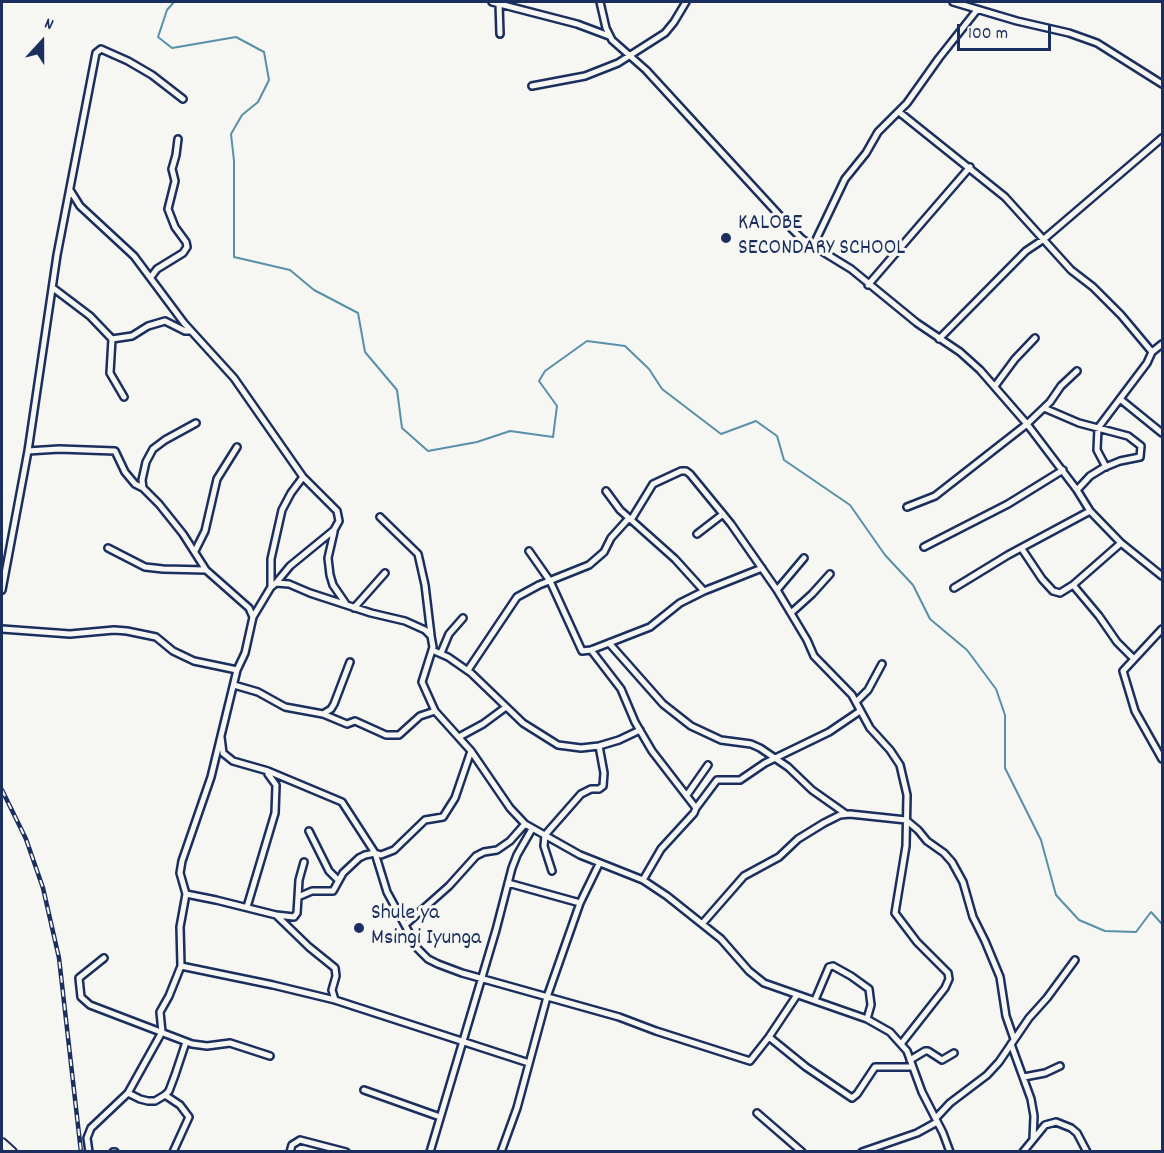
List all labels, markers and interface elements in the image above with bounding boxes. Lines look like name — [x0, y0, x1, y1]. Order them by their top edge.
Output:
north arrow — [12, 12, 72, 72]
scale bar — [960, 12, 1054, 50]
text: N — [41, 13, 56, 37]
text: 100 m — [968, 22, 1008, 47]
place label: KALOBE SECONDARY SCHOOL — [738, 212, 905, 264]
marker: KALOBE SECONDARY SCHOOL — [719, 231, 733, 245]
place label: Shule ya Msingi Iyunga — [371, 902, 481, 954]
marker: Shule ya Msingi Iyunga — [352, 921, 366, 935]

